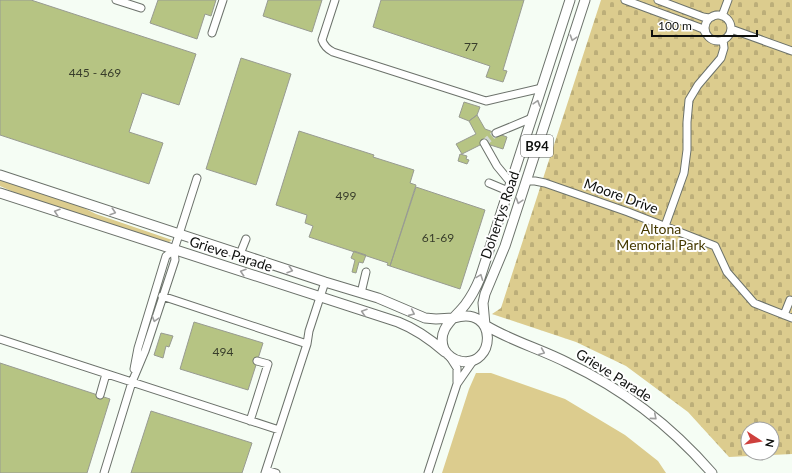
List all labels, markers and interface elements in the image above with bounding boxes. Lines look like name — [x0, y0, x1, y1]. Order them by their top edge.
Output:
scale bar — [652, 12, 757, 38]
text: 100 m — [658, 18, 692, 33]
one-way arrow — [569, 34, 578, 41]
house number: 77 — [464, 39, 478, 54]
house number: 445 - 469 — [69, 65, 121, 80]
one-way arrow — [532, 100, 541, 107]
road number: B94 — [521, 135, 553, 157]
street label: Dohertys Road — [477, 169, 522, 261]
street label: Moore Drive — [582, 174, 661, 217]
house number: 499 — [336, 188, 356, 203]
one-way arrow — [516, 198, 524, 205]
one-way arrow — [110, 207, 117, 216]
one-way arrow — [54, 208, 61, 216]
park label: Altona Memorial Park — [616, 220, 707, 253]
house number: 61-69 — [422, 230, 454, 245]
street label: Grieve Parade — [188, 232, 275, 275]
one-way arrow — [286, 266, 293, 274]
one-way arrow — [240, 269, 247, 277]
one-way arrow — [475, 273, 483, 280]
one-way arrow — [360, 308, 367, 317]
one-way arrow — [409, 309, 416, 317]
one-way arrow — [151, 315, 160, 322]
house number: 494 — [213, 344, 233, 359]
street label: Grieve Parade — [573, 345, 655, 405]
one-way arrow — [539, 347, 546, 355]
one-way arrow — [649, 412, 657, 419]
north arrow — [740, 421, 780, 461]
text: N — [763, 438, 778, 449]

